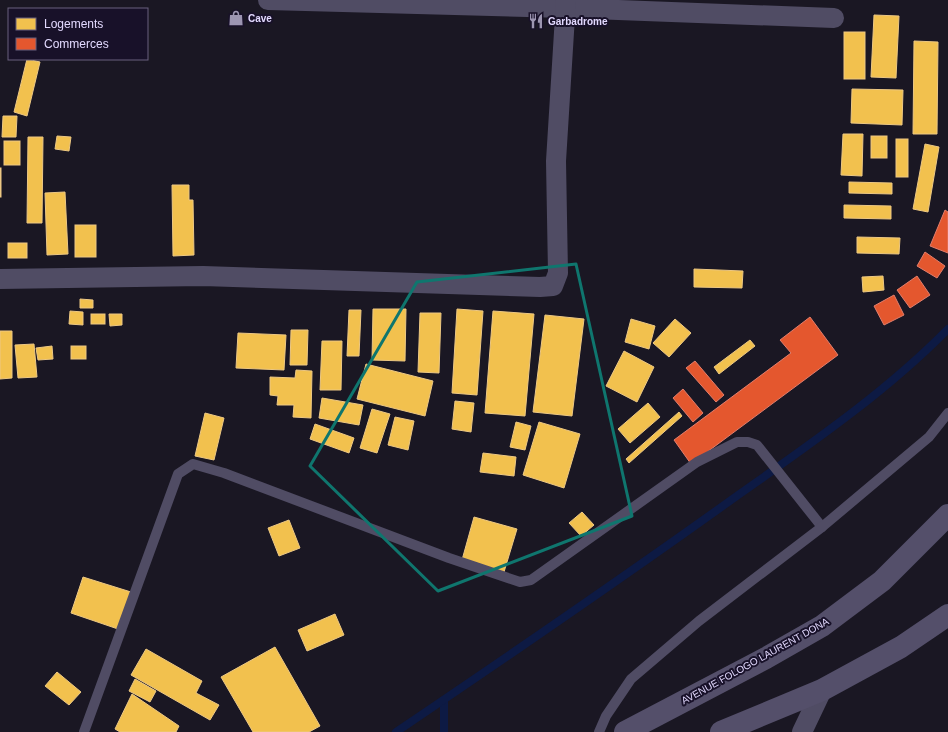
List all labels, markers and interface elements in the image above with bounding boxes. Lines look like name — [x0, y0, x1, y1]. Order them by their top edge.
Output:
legend — [8, 8, 148, 60]
shop icon: Cave — [227, 9, 245, 27]
restaurant icon: Garbadrome — [527, 12, 545, 30]
place label: Cave — [248, 13, 272, 24]
place label: Garbadrome — [548, 16, 608, 27]
text: Logements — [44, 17, 103, 31]
text: Commerces — [44, 37, 109, 51]
street label: AVENUE FOLOGO LAURENT DONA — [679, 616, 831, 706]

